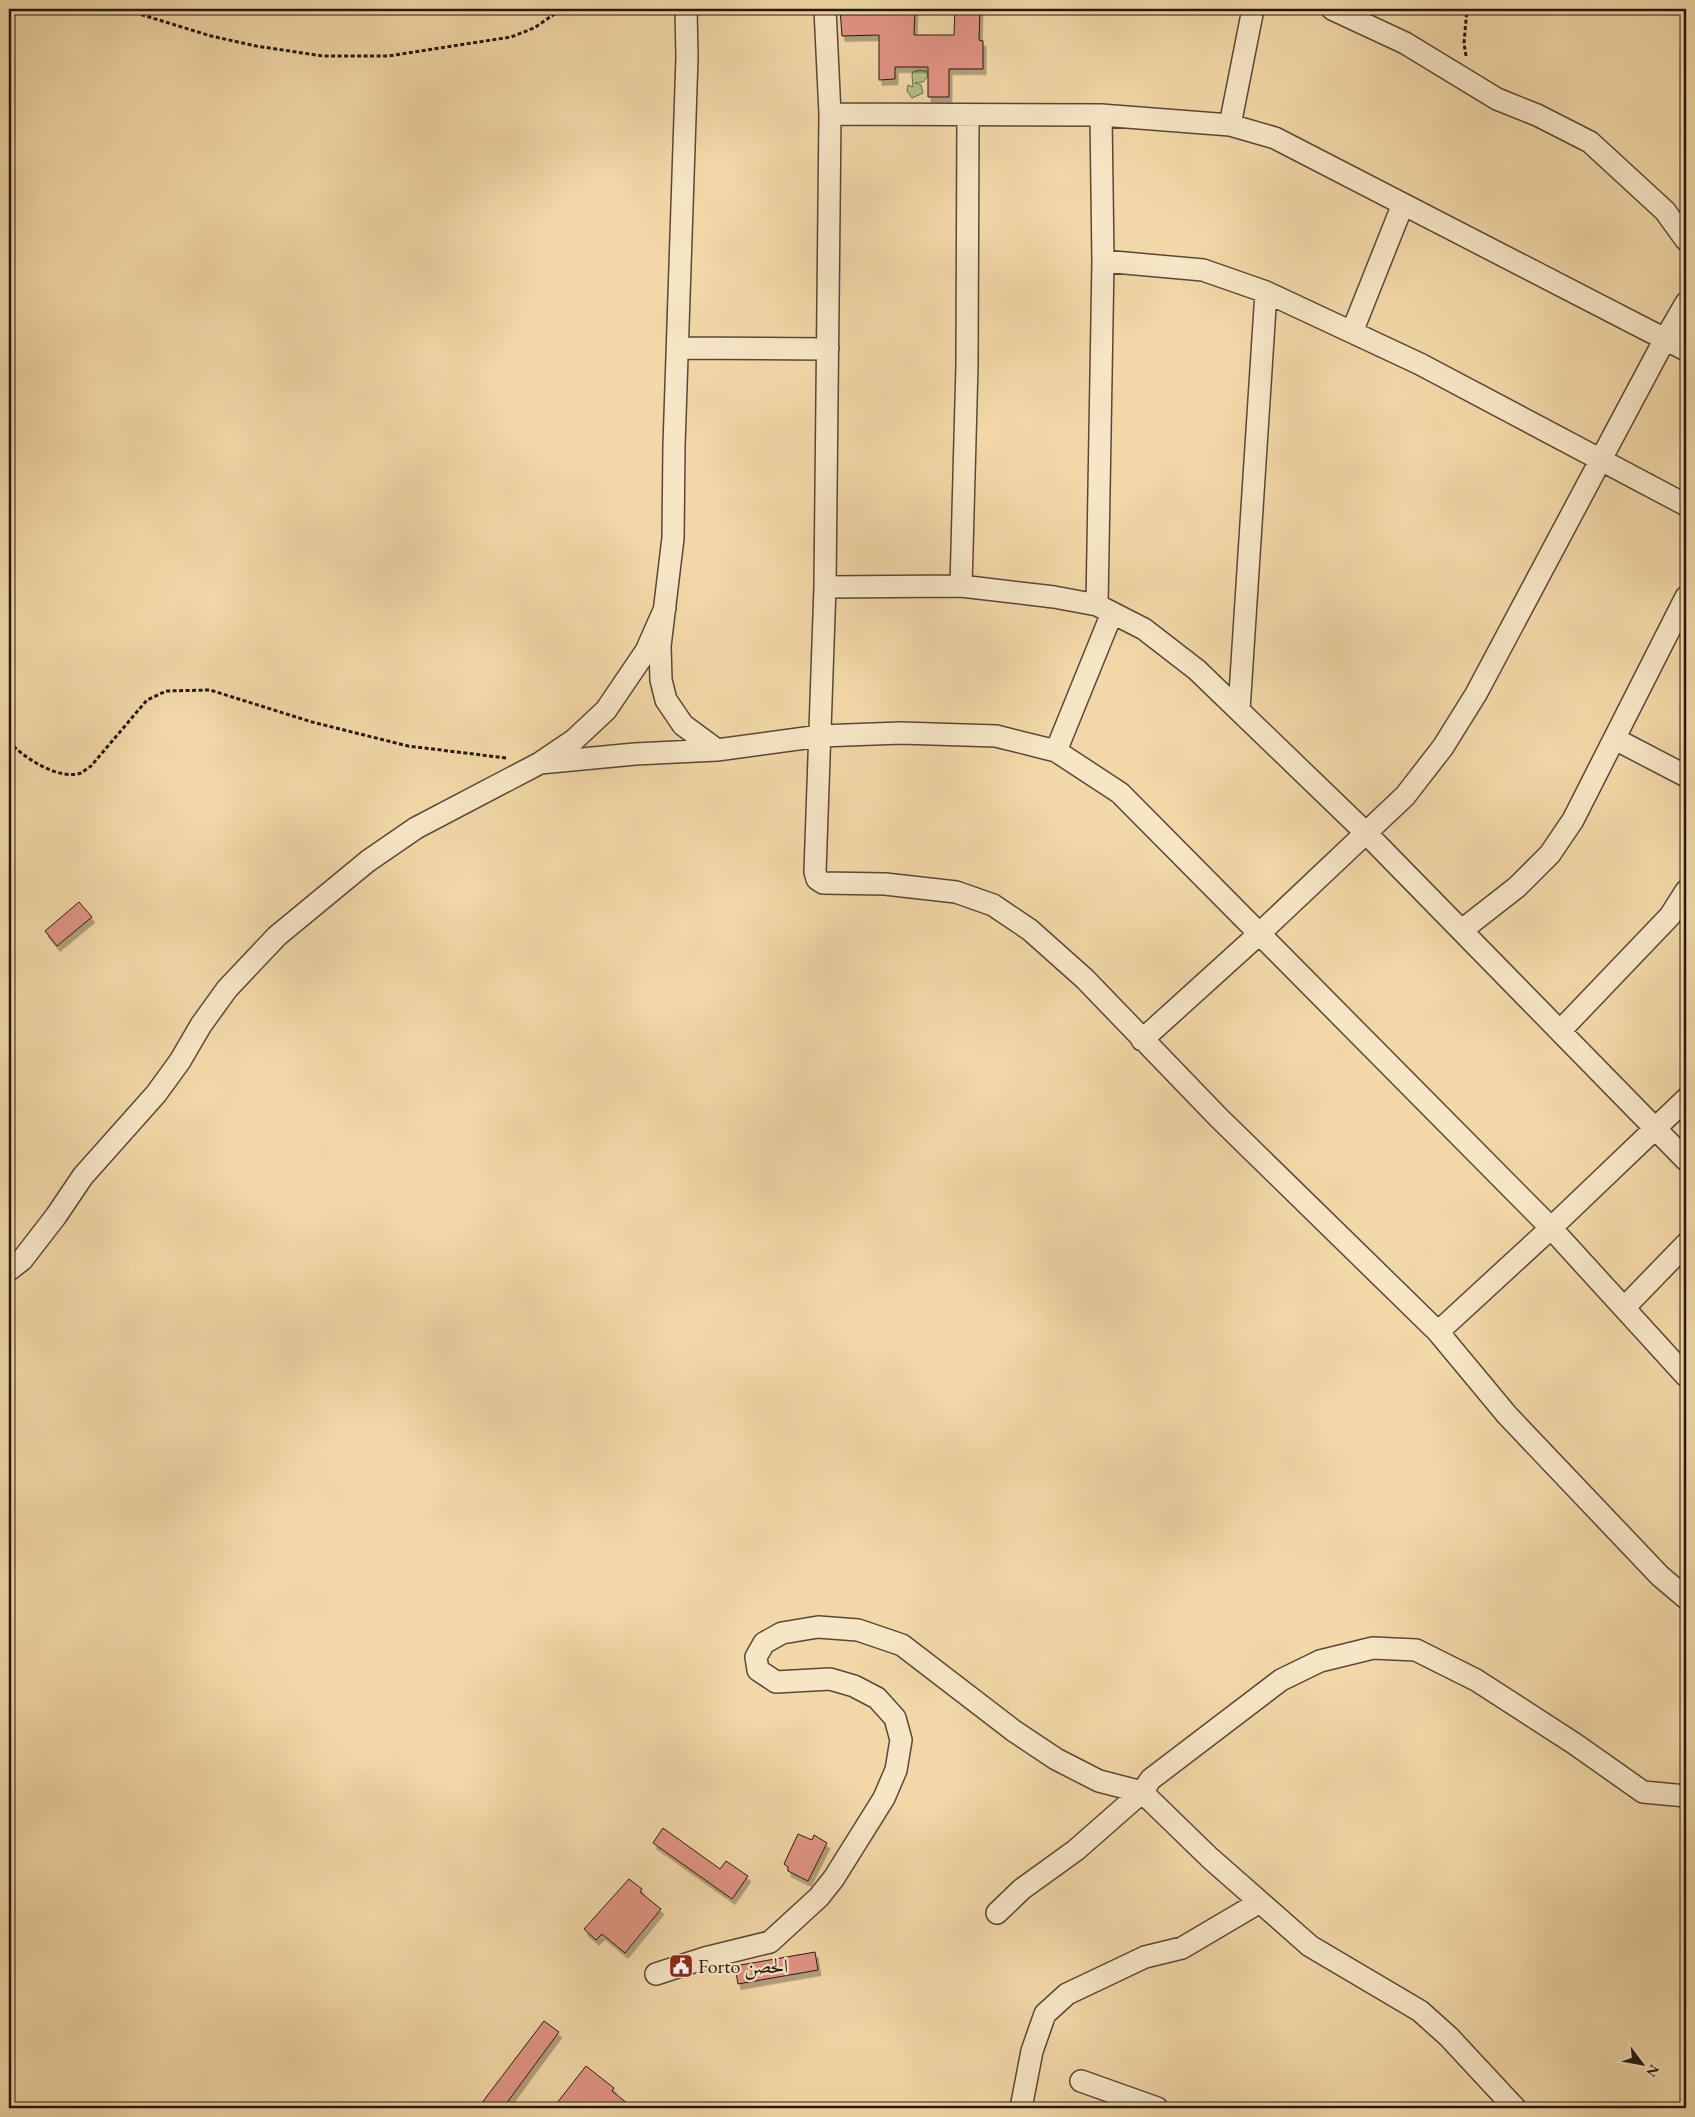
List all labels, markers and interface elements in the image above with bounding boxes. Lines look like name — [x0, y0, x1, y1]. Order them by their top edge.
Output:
public building icon: Forto الحصن — [668, 1953, 694, 1979]
place label: Forto الحصن — [698, 1953, 788, 1980]
north arrow — [1618, 2040, 1668, 2090]
text: N — [1642, 2061, 1664, 2081]

